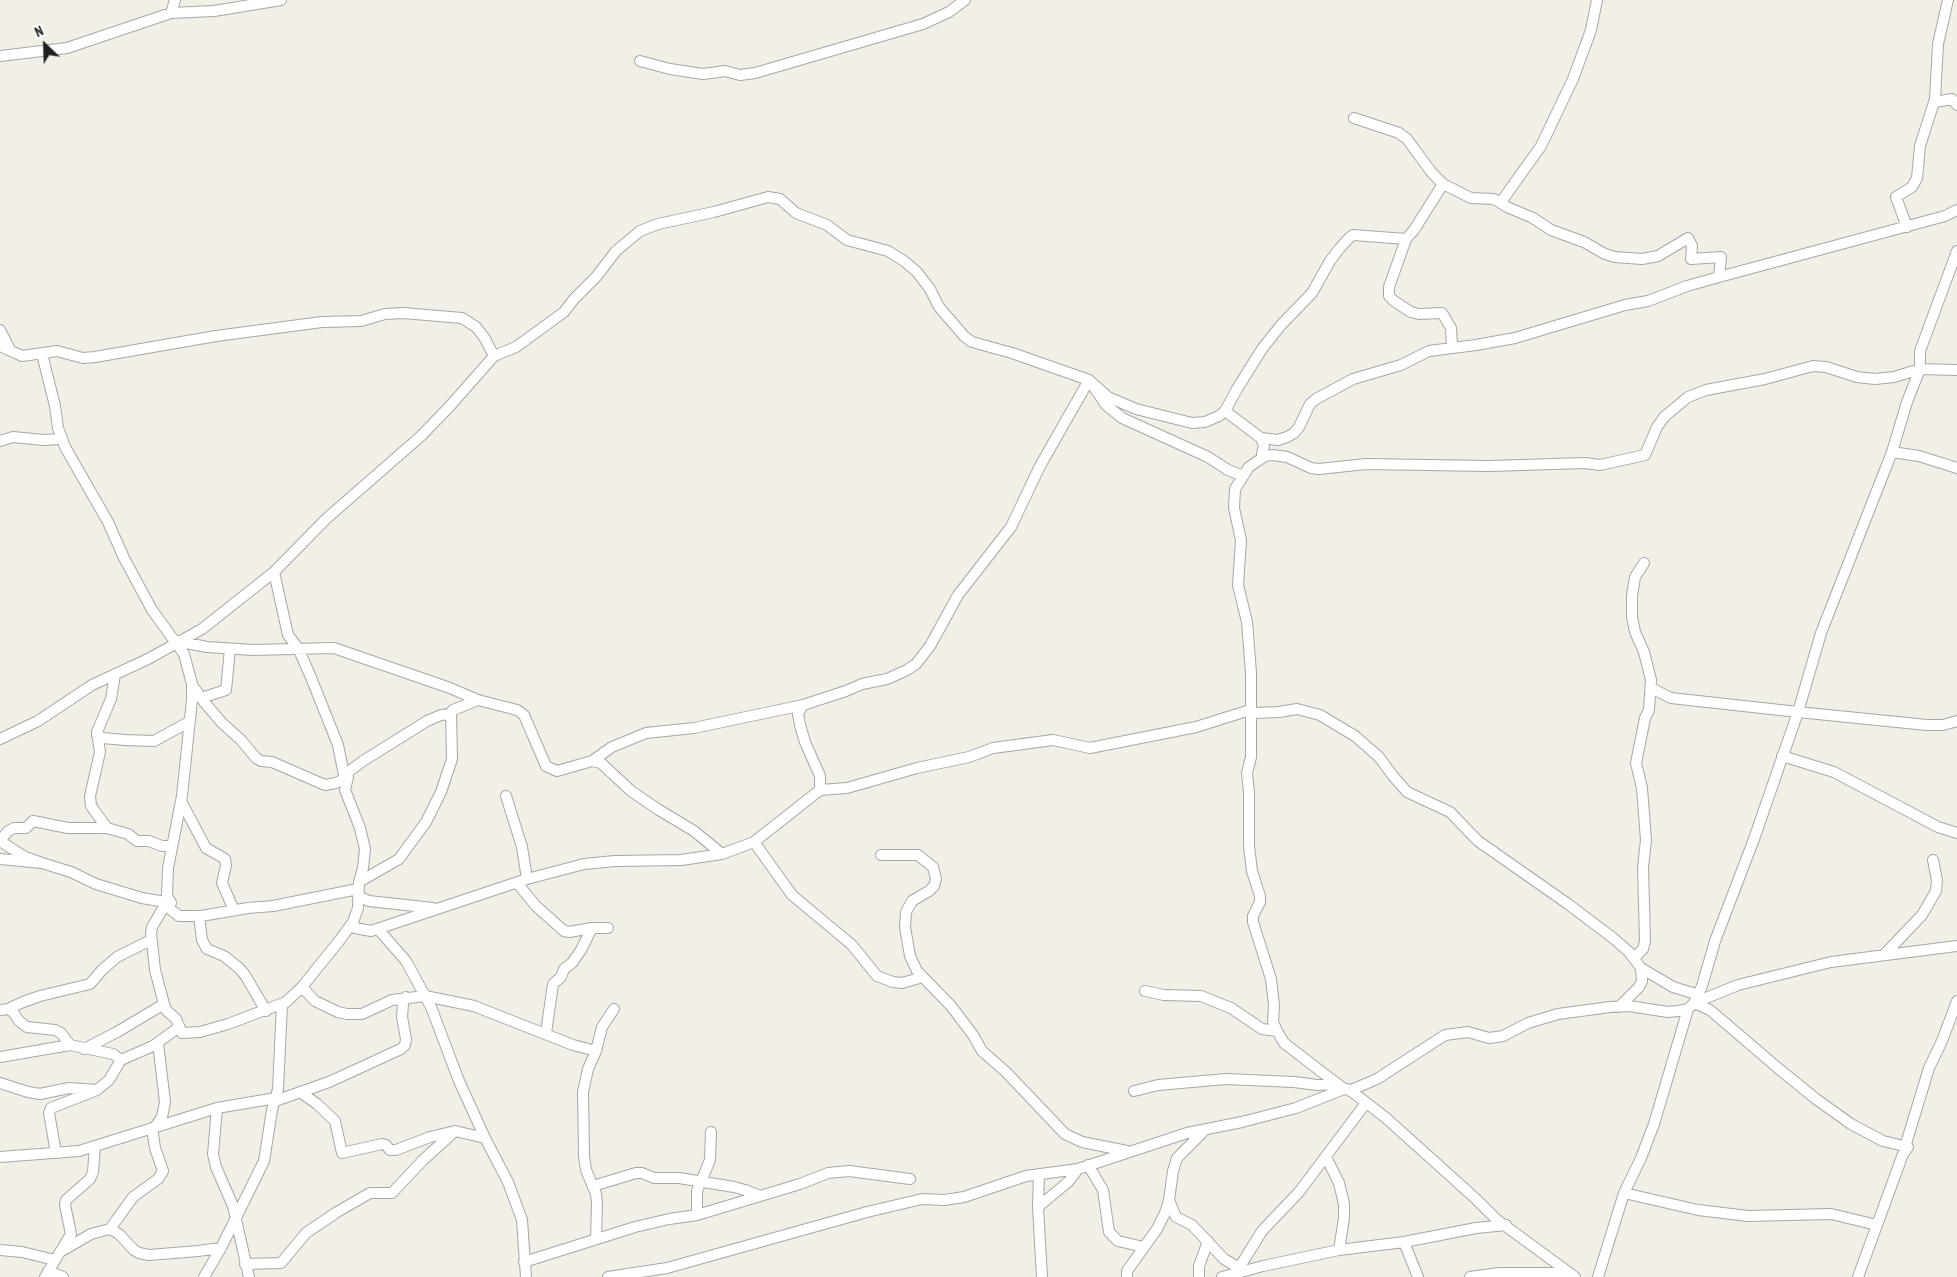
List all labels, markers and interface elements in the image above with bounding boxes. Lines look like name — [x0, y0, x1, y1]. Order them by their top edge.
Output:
north arrow — [20, 20, 70, 70]
text: N — [32, 22, 46, 41]

